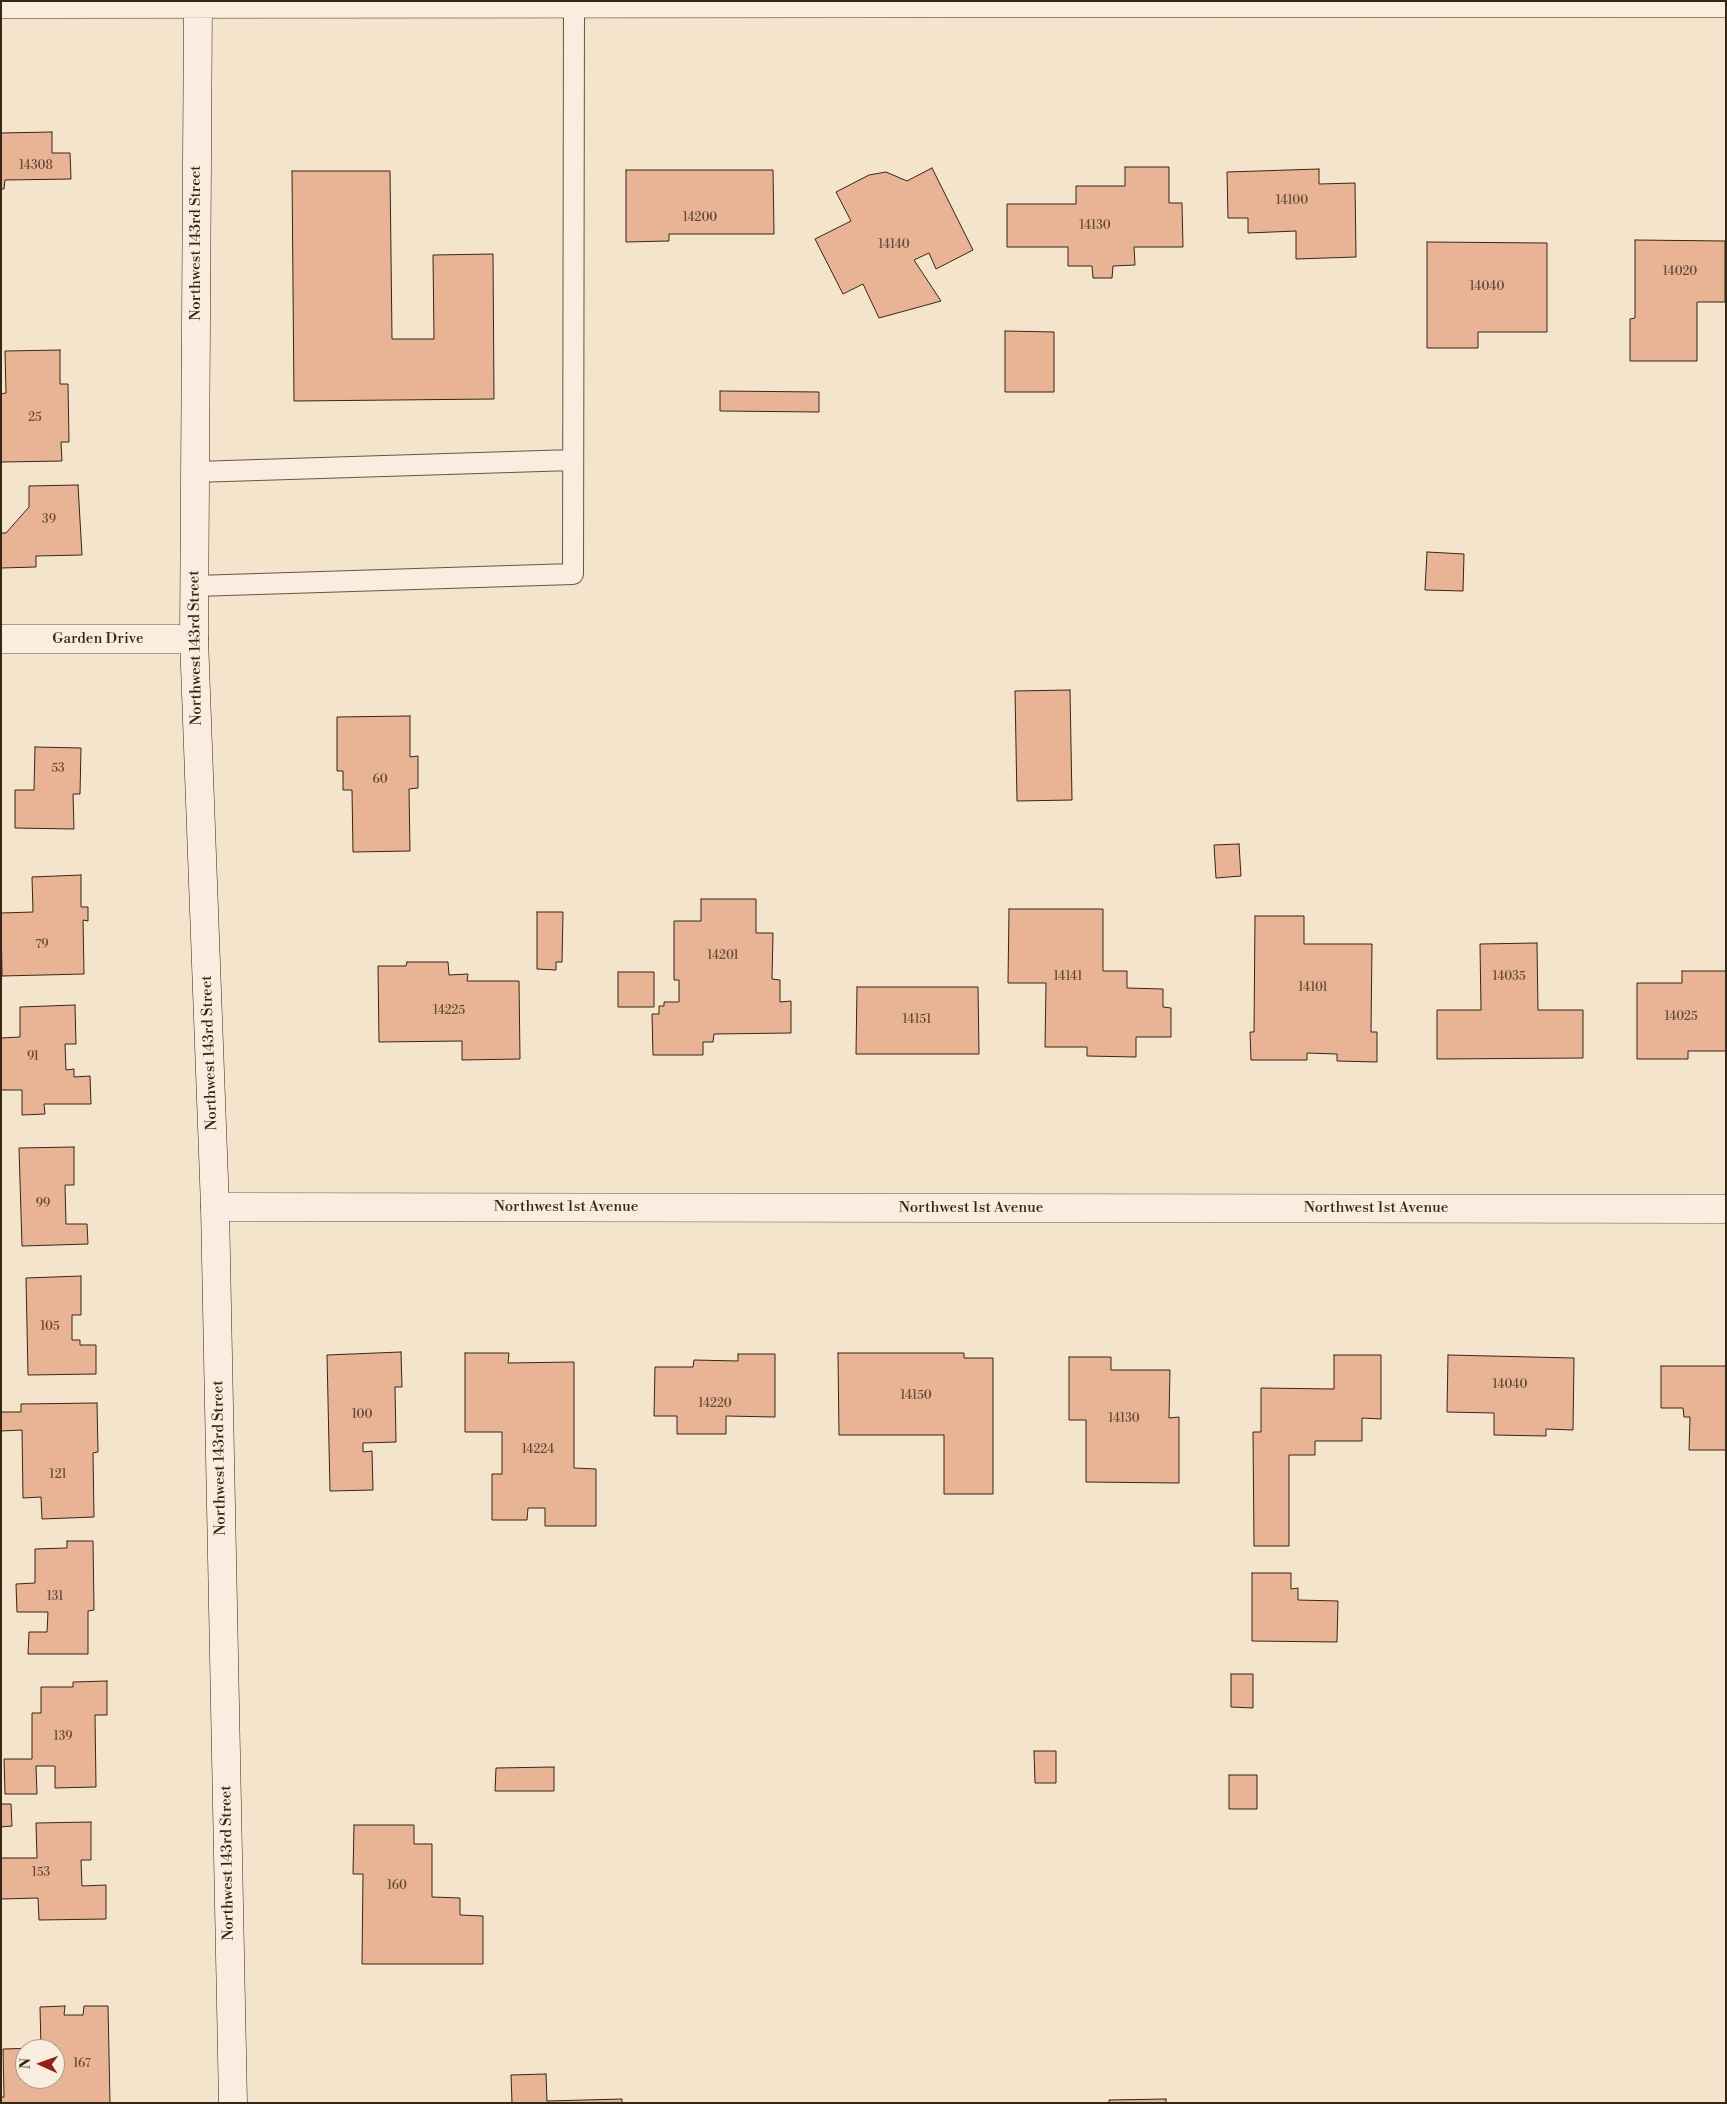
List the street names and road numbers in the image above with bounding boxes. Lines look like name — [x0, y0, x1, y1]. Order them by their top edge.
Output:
street label: Northwest 143rd Street — [187, 165, 205, 321]
street label: Northwest 143rd Street — [186, 570, 206, 726]
street label: Garden Drive — [52, 630, 144, 648]
street label: Northwest 143rd Street — [198, 975, 222, 1131]
street label: Northwest 1st Avenue — [494, 1198, 638, 1216]
street label: Northwest 1st Avenue — [899, 1199, 1043, 1217]
street label: Northwest 1st Avenue — [1304, 1199, 1448, 1217]
street label: Northwest 143rd Street — [210, 1380, 230, 1536]
street label: Northwest 143rd Street — [218, 1785, 238, 1941]

